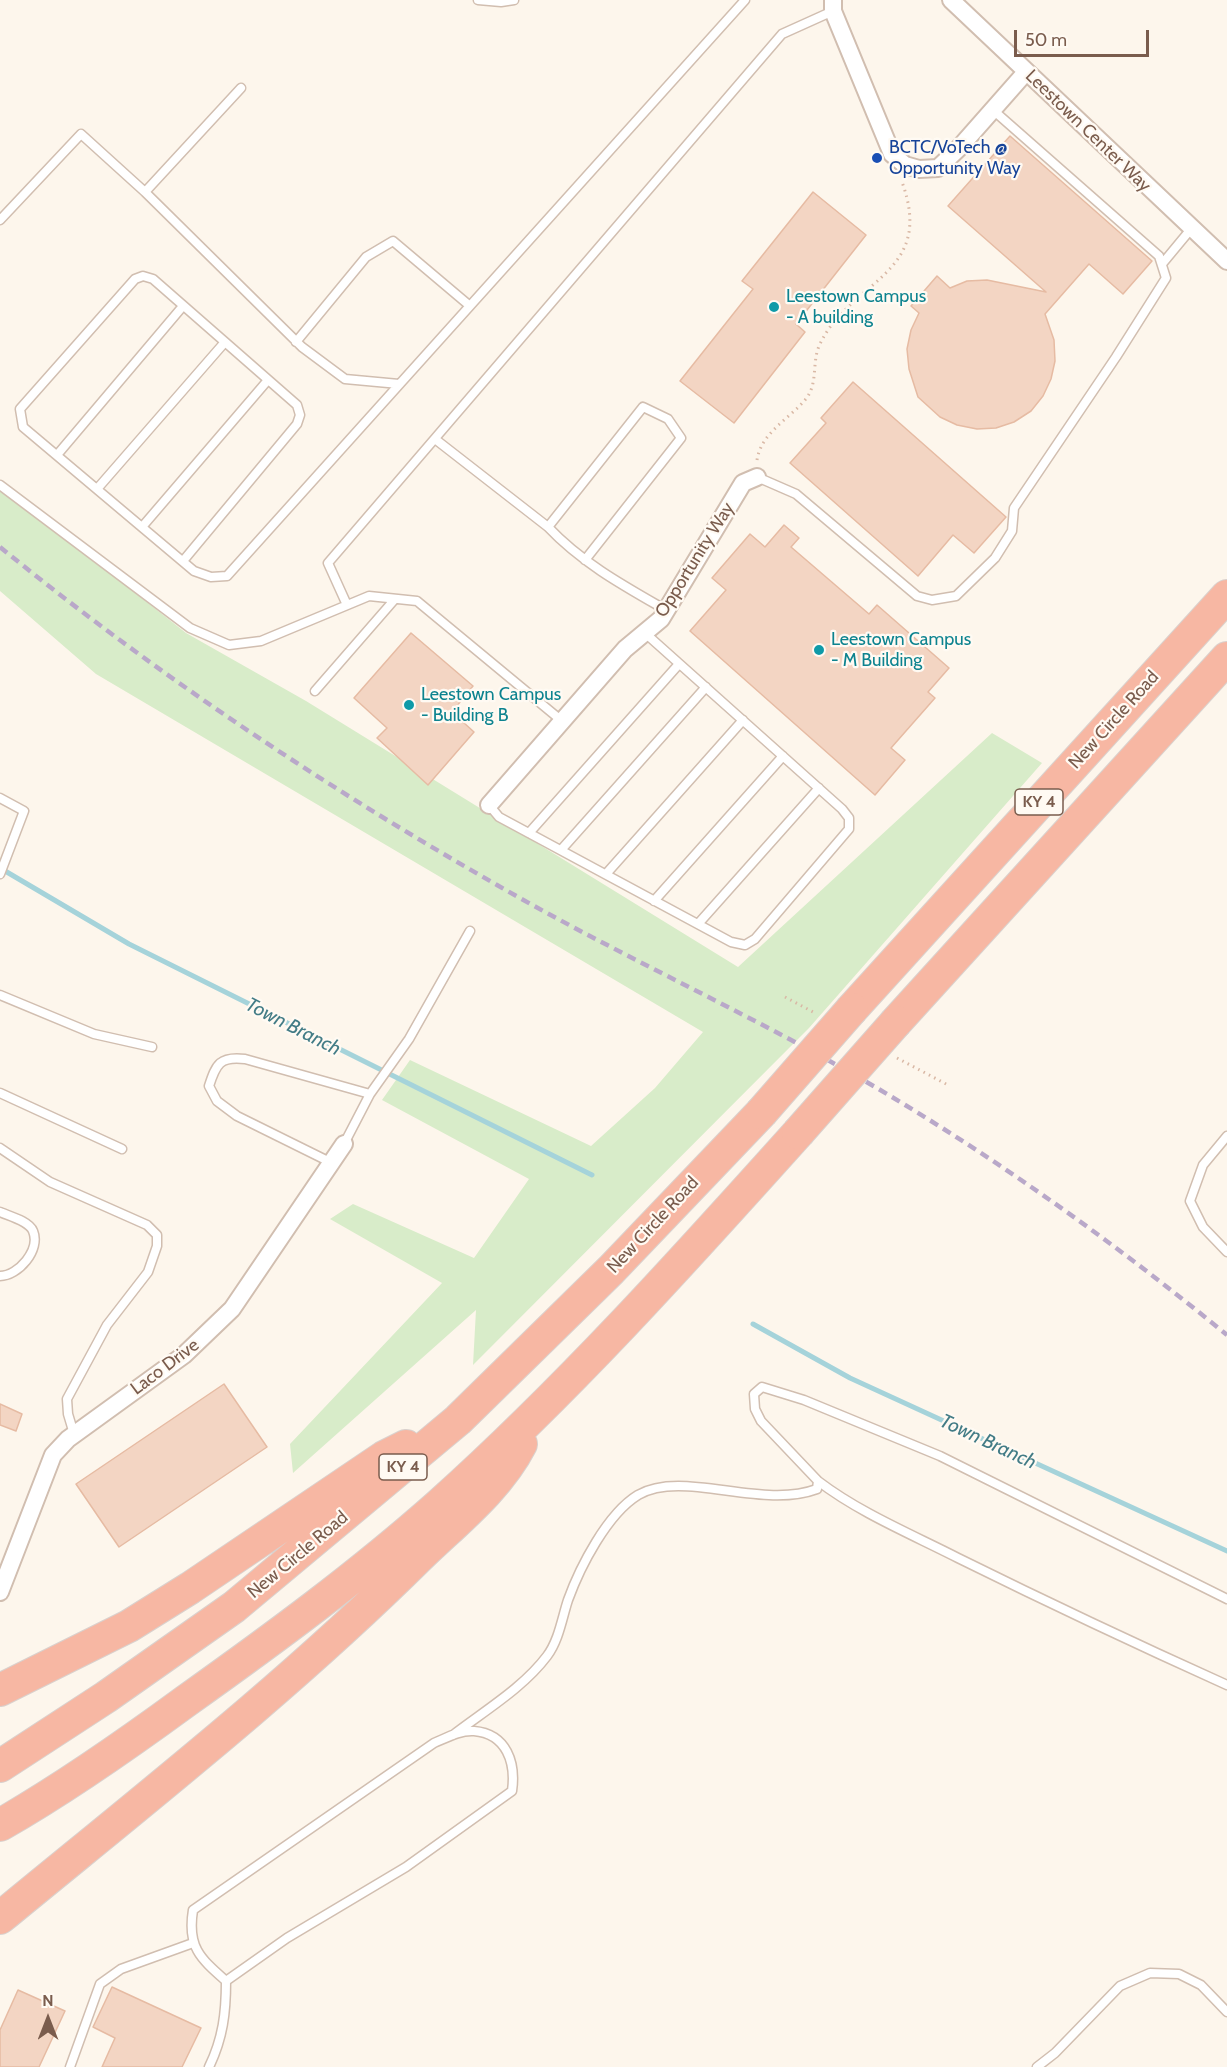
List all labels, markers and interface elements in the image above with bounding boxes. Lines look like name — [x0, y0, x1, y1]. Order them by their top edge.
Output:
scale bar — [1017, 18, 1152, 56]
text: 50 m — [1025, 29, 1067, 51]
street label: Leestown Center Way — [1021, 65, 1155, 197]
place label: BCTC/VoTech @ Opportunity Way — [889, 137, 1021, 180]
marker: BCTC/VoTech @ Opportunity Way — [870, 151, 884, 165]
place label: Leestown Campus - A building — [786, 286, 926, 328]
marker: Leestown Campus - A building — [767, 300, 781, 314]
street label: Opportunity Way — [651, 498, 739, 622]
place label: Leestown Campus - M Building — [831, 629, 971, 672]
marker: Leestown Campus - M Building — [812, 643, 826, 657]
street label: New Circle Road — [1064, 667, 1164, 773]
place label: Leestown Campus - Building B — [421, 684, 561, 726]
marker: Leestown Campus - Building B — [402, 698, 416, 712]
road number: KY 4 — [1015, 789, 1063, 815]
water label: Town Branch — [241, 993, 345, 1061]
street label: New Circle Road — [603, 1172, 703, 1278]
street label: Laco Drive — [127, 1334, 203, 1400]
water label: Town Branch — [936, 1409, 1040, 1475]
road number: KY 4 — [379, 1454, 427, 1480]
street label: New Circle Road — [243, 1507, 353, 1603]
north arrow — [18, 1989, 78, 2049]
text: N — [42, 1991, 54, 2010]

